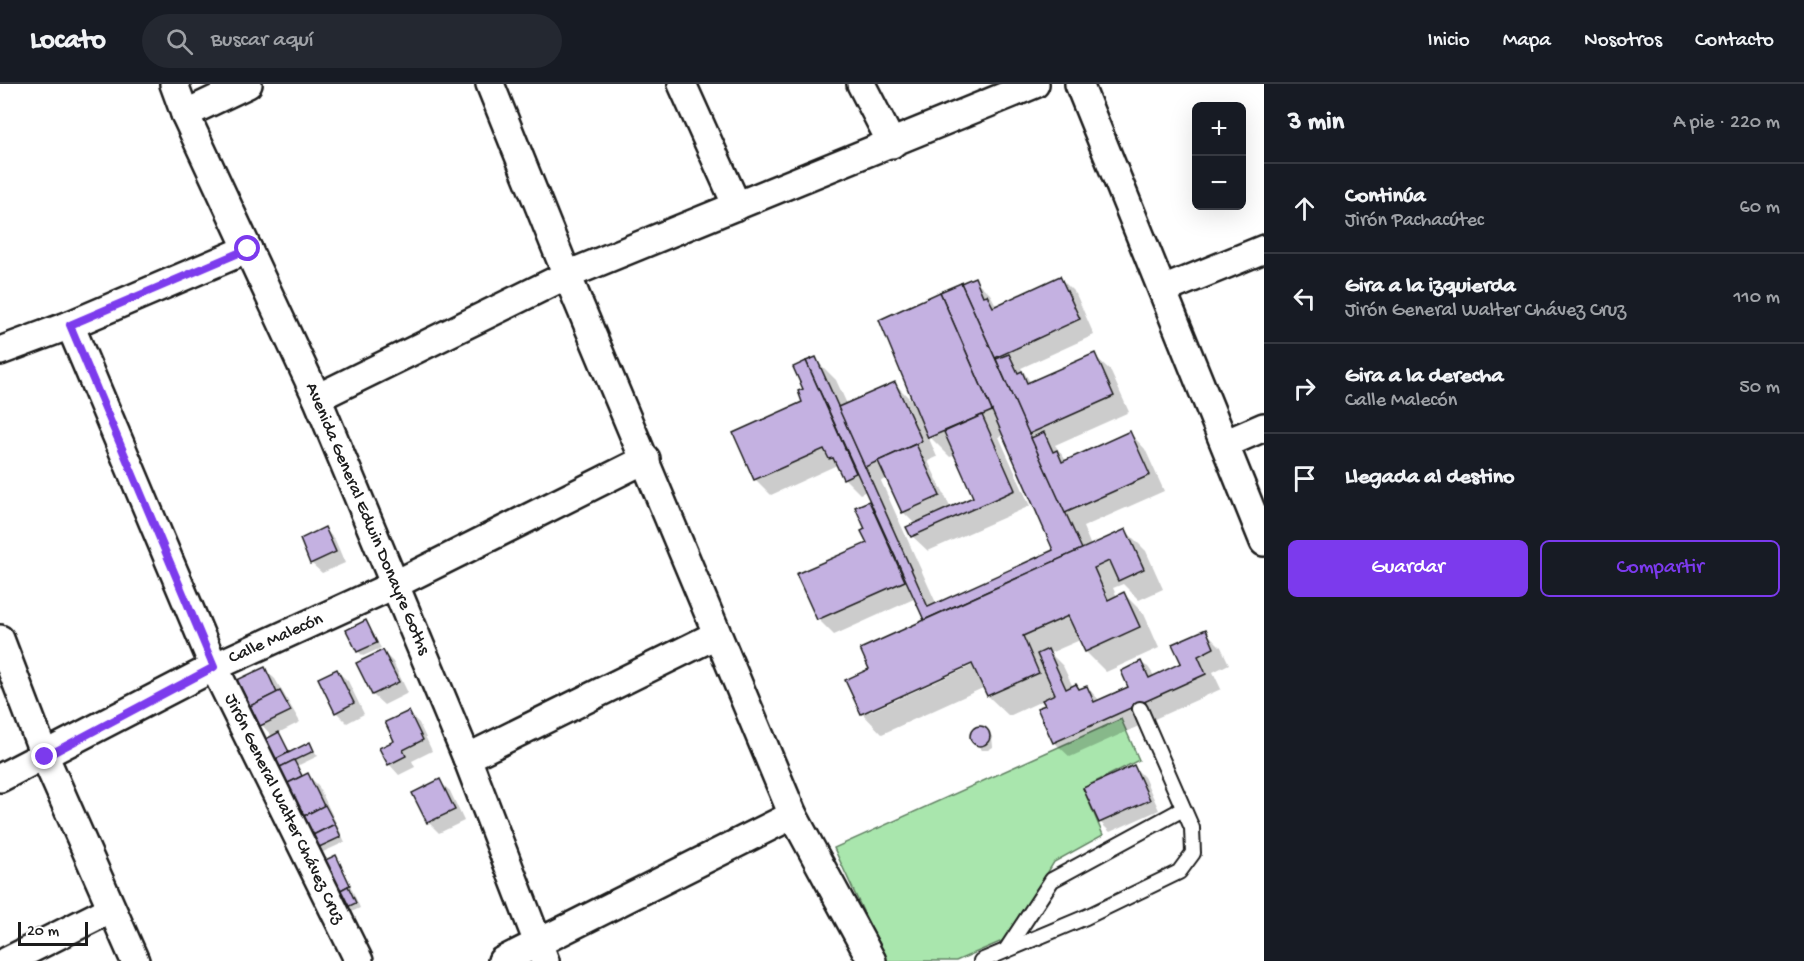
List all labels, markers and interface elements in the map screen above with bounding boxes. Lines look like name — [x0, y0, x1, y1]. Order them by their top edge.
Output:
search box — [142, 14, 562, 68]
text: Locato — [30, 25, 106, 58]
icon: search — [163, 25, 196, 58]
text: Buscar aquí — [211, 28, 314, 54]
text: Inicio — [1428, 29, 1470, 54]
text: Mapa — [1503, 29, 1551, 54]
text: Nosotros — [1584, 29, 1662, 54]
text: Contacto — [1695, 29, 1774, 54]
map controls — [1192, 102, 1246, 210]
button: + — [1192, 102, 1246, 156]
text: 3 min — [1288, 108, 1344, 139]
text: A pie · 220 m — [1673, 112, 1780, 135]
button: − — [1192, 156, 1246, 210]
text: Continúa — [1345, 184, 1426, 210]
icon: ahead — [1288, 192, 1321, 225]
text: 60 m — [1740, 197, 1780, 220]
text: Jirón Pachacútec — [1345, 210, 1484, 233]
route start — [234, 235, 260, 261]
text: Gira a la izquierda — [1345, 274, 1516, 300]
icon: left — [1288, 282, 1321, 315]
text: 110 m — [1734, 287, 1780, 310]
text: Jirón General Walter Chávez Cruz — [1345, 300, 1626, 323]
text: Gira a la derecha — [1345, 364, 1503, 390]
icon: right — [1288, 372, 1321, 405]
text: 50 m — [1739, 377, 1780, 400]
street label: Avenida General Edwin Donayre Goths — [300, 380, 435, 659]
text: Calle Malecón — [1345, 390, 1457, 413]
icon: arrive — [1288, 462, 1321, 495]
text: Llegada al destino — [1345, 465, 1515, 491]
button: Guardar — [1288, 540, 1528, 597]
button: Compartir — [1540, 540, 1780, 597]
street label: Calle Malecón — [226, 609, 327, 669]
street label: Jirón General Walter Chávez Cruz — [219, 691, 349, 928]
route end — [31, 743, 57, 769]
scale bar — [18, 919, 88, 946]
text: 20 m — [27, 923, 59, 942]

